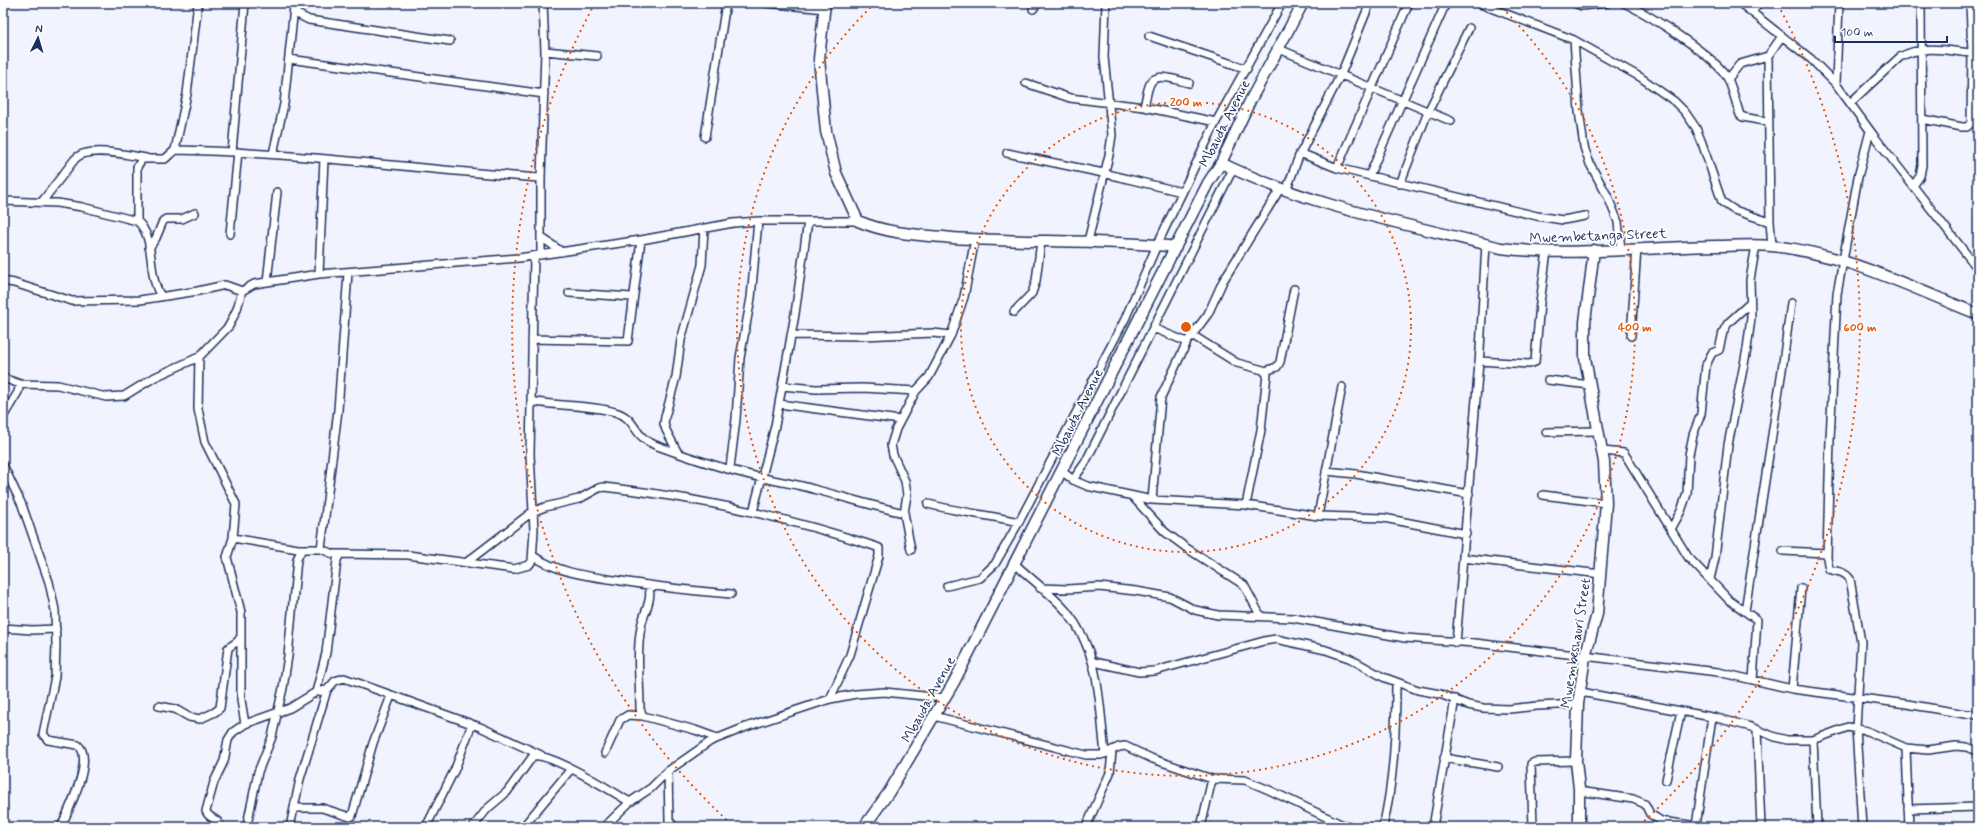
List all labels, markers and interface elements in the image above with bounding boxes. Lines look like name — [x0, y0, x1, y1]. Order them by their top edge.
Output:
north arrow — [18, 18, 58, 58]
scale bar — [1835, 18, 1947, 44]
text: N — [35, 22, 43, 36]
text: 100 m — [1841, 25, 1873, 41]
street label: Mbauda Avenue — [1195, 77, 1255, 170]
text: 200 m — [1170, 95, 1203, 111]
street label: Mwembetanga Street — [1529, 225, 1668, 248]
centre of rings — [1179, 320, 1193, 334]
text: 400 m — [1618, 320, 1652, 336]
text: 600 m — [1843, 320, 1877, 336]
street label: Mbauda Avenue — [1048, 366, 1108, 459]
street label: Mwembeshauri Street — [1557, 577, 1595, 709]
street label: Mbauda Avenue — [898, 653, 960, 746]

